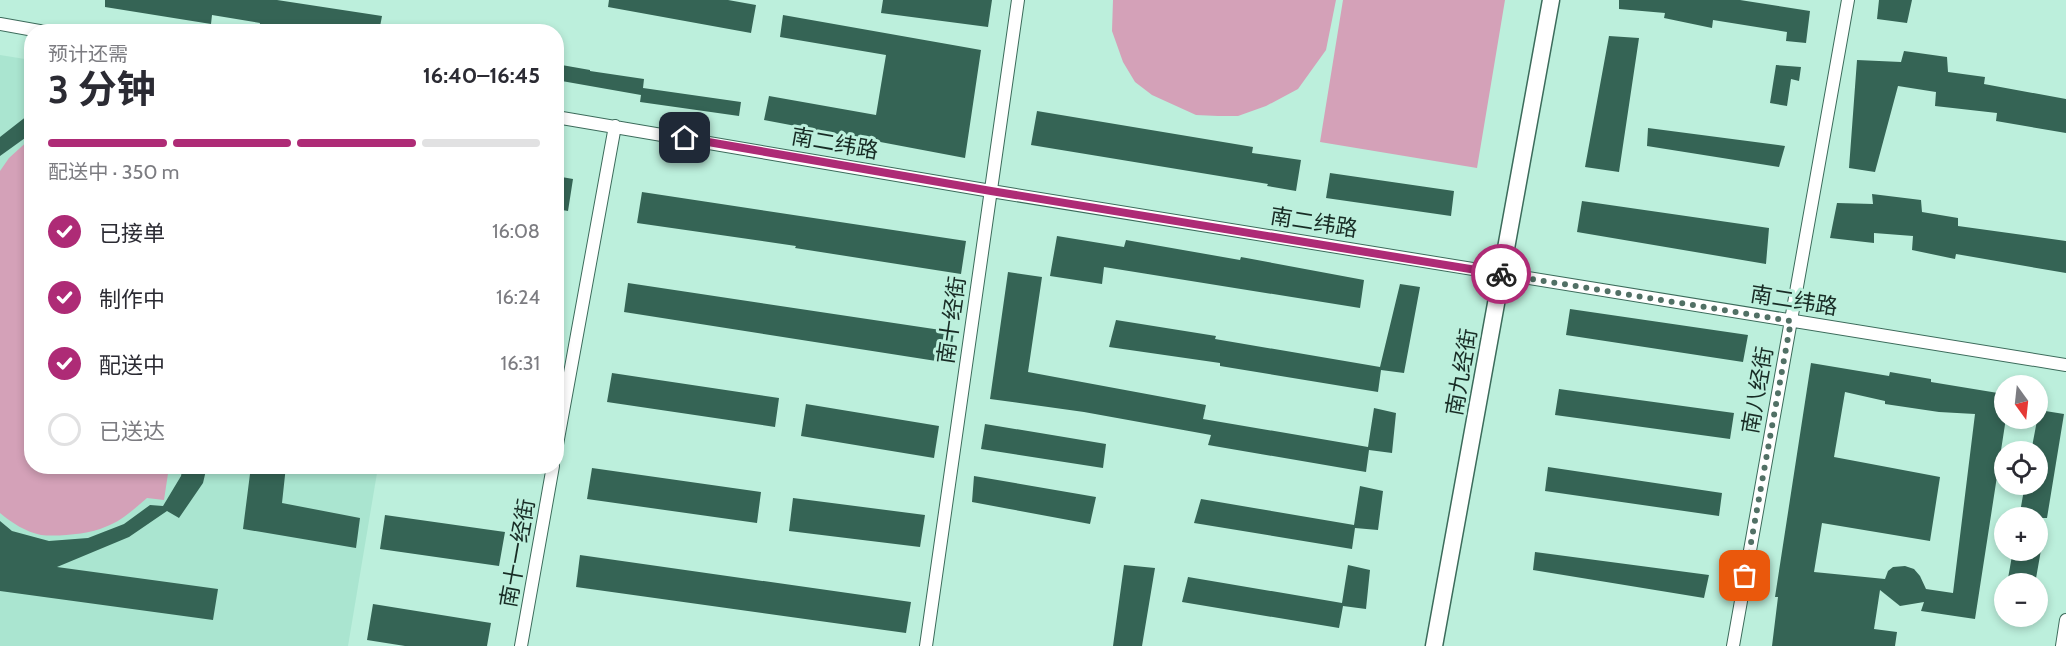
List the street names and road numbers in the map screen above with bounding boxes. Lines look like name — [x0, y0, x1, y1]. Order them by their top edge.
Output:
street label: 南二纬路 — [789, 123, 881, 164]
street label: 南二纬路 — [1268, 202, 1359, 243]
street label: 南十经街 — [932, 275, 971, 366]
street label: 南二纬路 — [1748, 280, 1839, 321]
street label: 南九经街 — [1441, 326, 1482, 418]
street label: 南八经街 — [1737, 344, 1778, 436]
street label: 南十一经街 — [495, 497, 540, 610]

